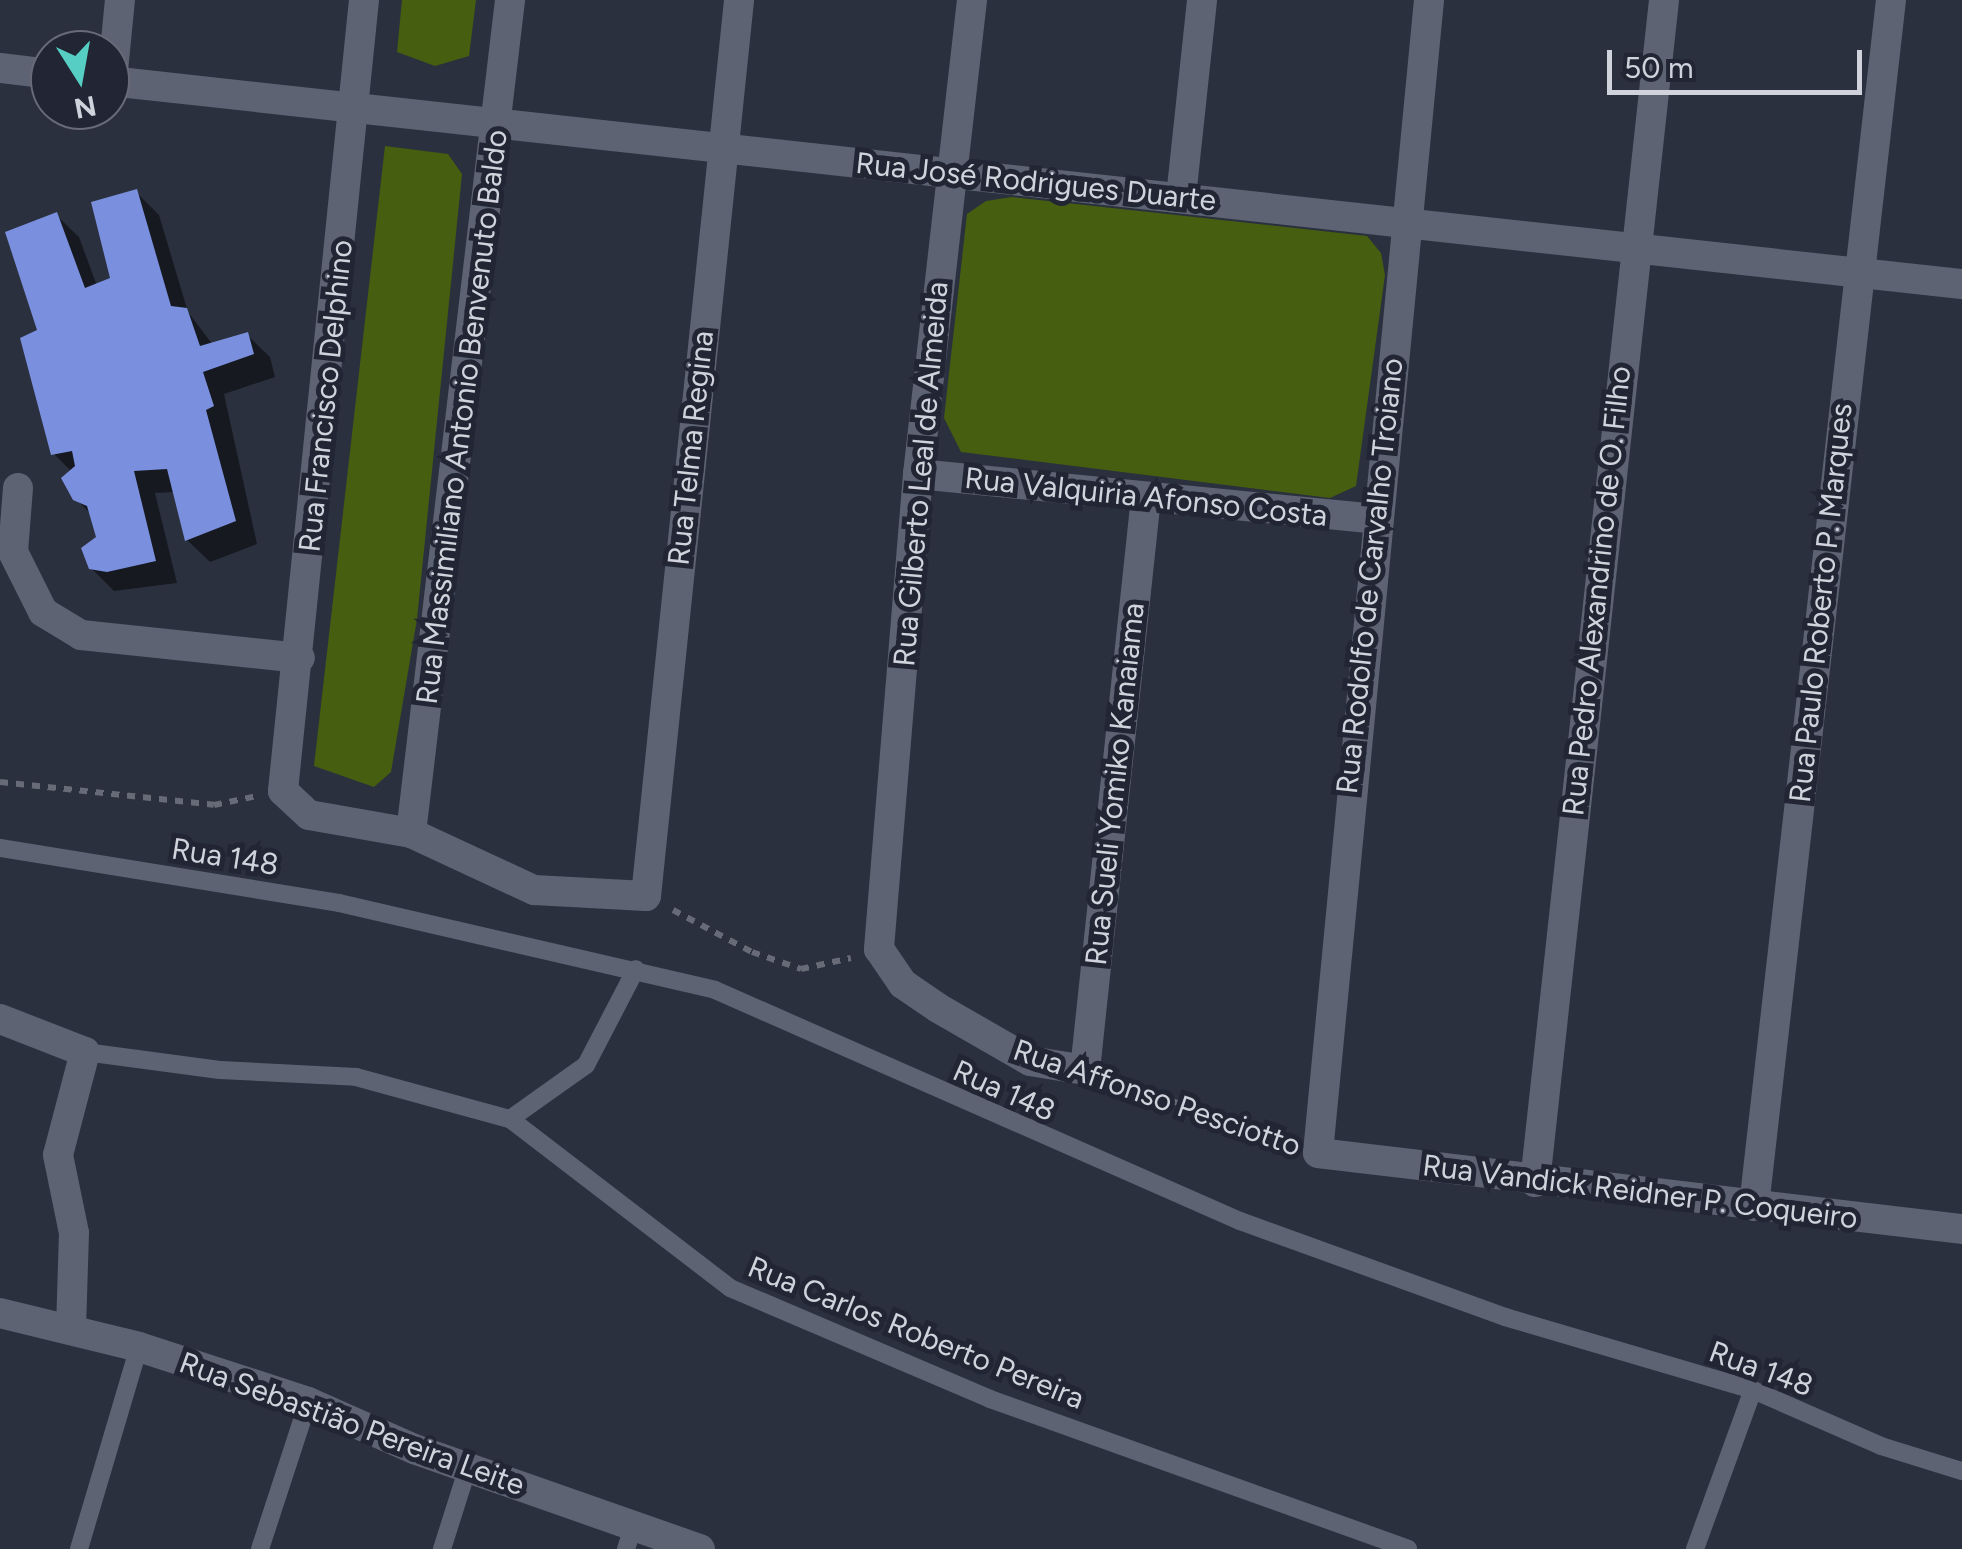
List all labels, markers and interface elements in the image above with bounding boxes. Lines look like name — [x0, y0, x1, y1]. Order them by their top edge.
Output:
north arrow — [30, 30, 130, 130]
scale bar — [1612, 30, 1867, 92]
text: 50 m — [1624, 49, 1693, 86]
text: N — [71, 89, 99, 126]
street label: Rua Massimiliano Antonio Benvenuto Baldo — [409, 128, 515, 706]
street label: Rua José Rodrigues Duarte — [854, 145, 1218, 219]
street label: Rua Francisco Delphino — [292, 238, 360, 554]
street label: Rua Gilberto Leal de Almeida — [886, 280, 956, 668]
street label: Rua Telma Regina — [661, 329, 721, 567]
street label: Rua Rodolfo de Carvalho Troiano — [1329, 356, 1411, 796]
street label: Rua Pedro Alexandrino de O. Filho — [1555, 364, 1639, 818]
street label: Rua Paulo Roberto P. Marques — [1782, 402, 1860, 804]
street label: Rua Valquiria Afonso Costa — [963, 460, 1329, 534]
street label: Rua Sueli Yomiko Kanaiama — [1078, 601, 1152, 967]
street label: Rua 148 — [169, 831, 281, 883]
street label: Rua Affonso Pesciotto — [1009, 1032, 1305, 1164]
street label: Rua 148 — [947, 1053, 1061, 1129]
street label: Rua Vandick Reidner P. Coqueiro — [1420, 1147, 1860, 1237]
street label: Rua Carlos Roberto Pereira — [743, 1249, 1089, 1417]
street label: Rua 148 — [1704, 1334, 1818, 1404]
street label: Rua Sebastião Pereira Leite — [175, 1345, 529, 1503]

